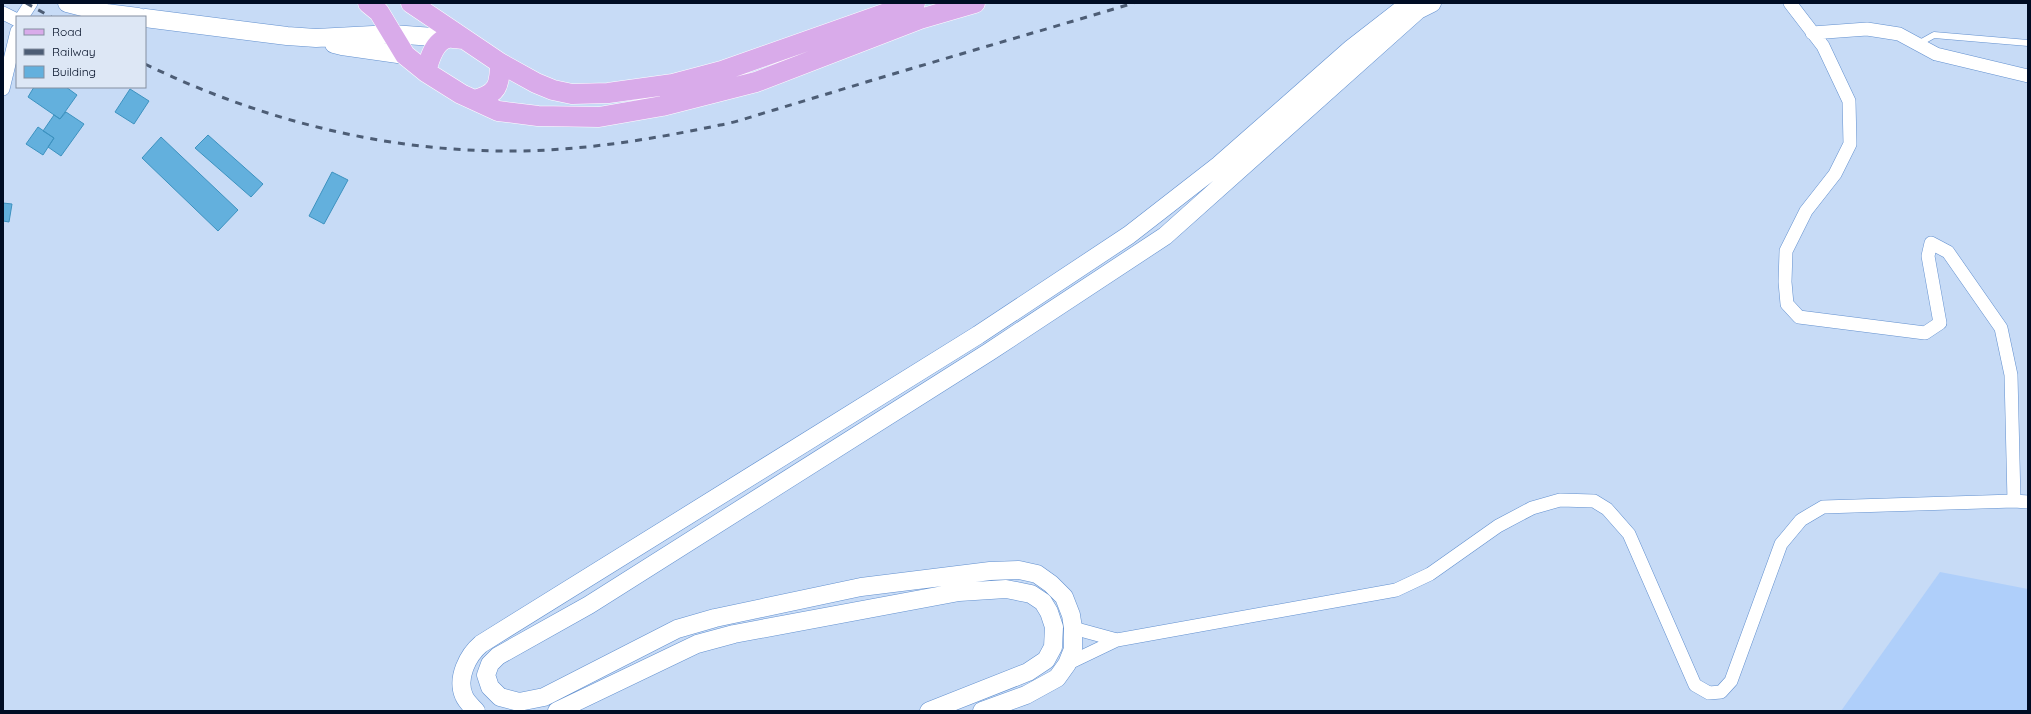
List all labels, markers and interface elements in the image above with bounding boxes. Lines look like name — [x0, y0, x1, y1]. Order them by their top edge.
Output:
legend — [16, 16, 146, 88]
text: Road — [52, 24, 82, 39]
text: Railway — [52, 44, 96, 59]
text: Building — [52, 64, 96, 79]

